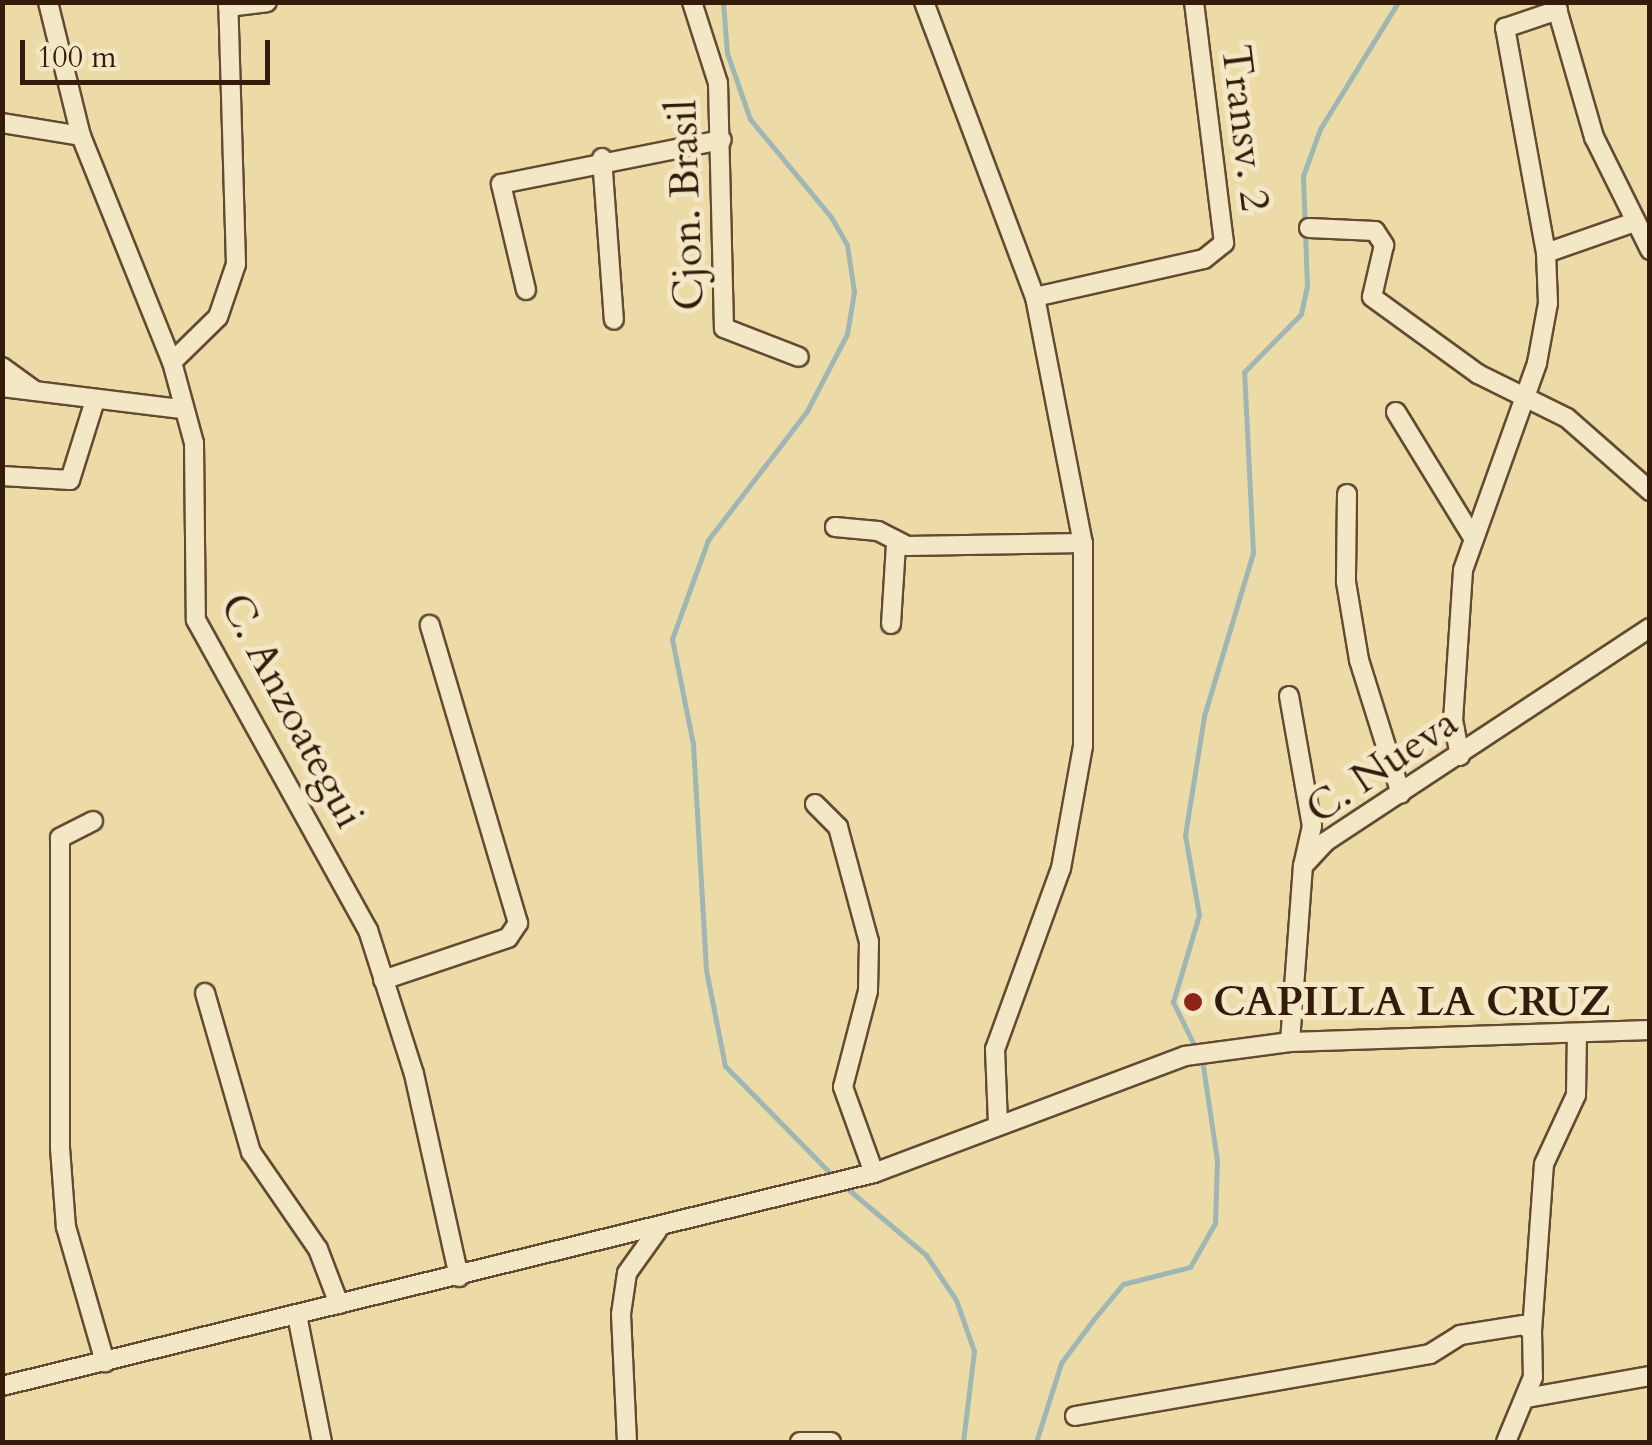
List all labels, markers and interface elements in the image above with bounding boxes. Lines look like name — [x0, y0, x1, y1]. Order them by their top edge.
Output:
scale bar — [25, 20, 275, 82]
text: 100 m — [37, 37, 117, 78]
street label: Transv. 2 — [1210, 42, 1280, 214]
street label: Cjon. Brasil — [657, 99, 715, 311]
street label: C. Anzoategui — [209, 585, 375, 837]
street label: C. Nueva — [1297, 697, 1467, 835]
place label: CAPILLA LA CRUZ — [1213, 977, 1611, 1027]
marker: CAPILLA LA CRUZ — [1182, 991, 1204, 1013]

